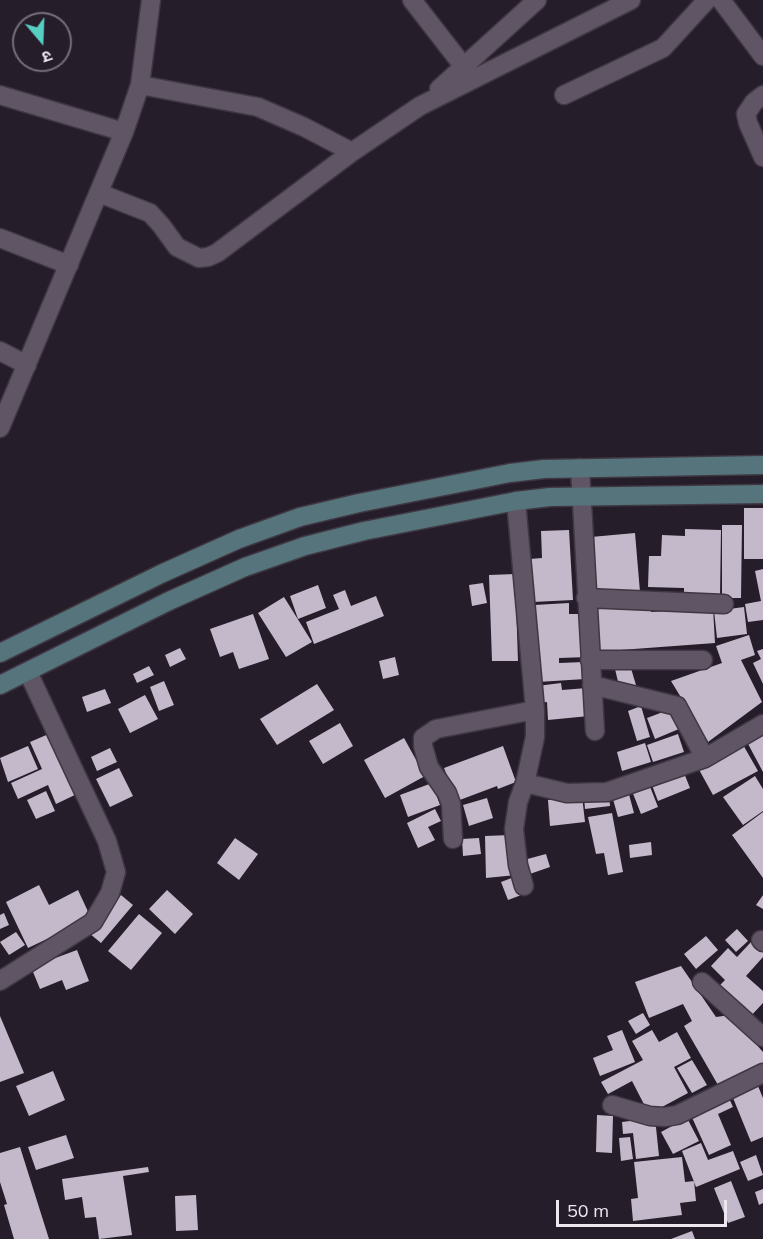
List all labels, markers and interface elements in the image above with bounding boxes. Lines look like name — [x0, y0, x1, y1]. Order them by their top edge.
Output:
north arrow — [12, 12, 72, 72]
text: उ — [40, 46, 55, 68]
scale bar — [559, 1188, 730, 1226]
text: 50 m — [567, 1199, 609, 1222]

